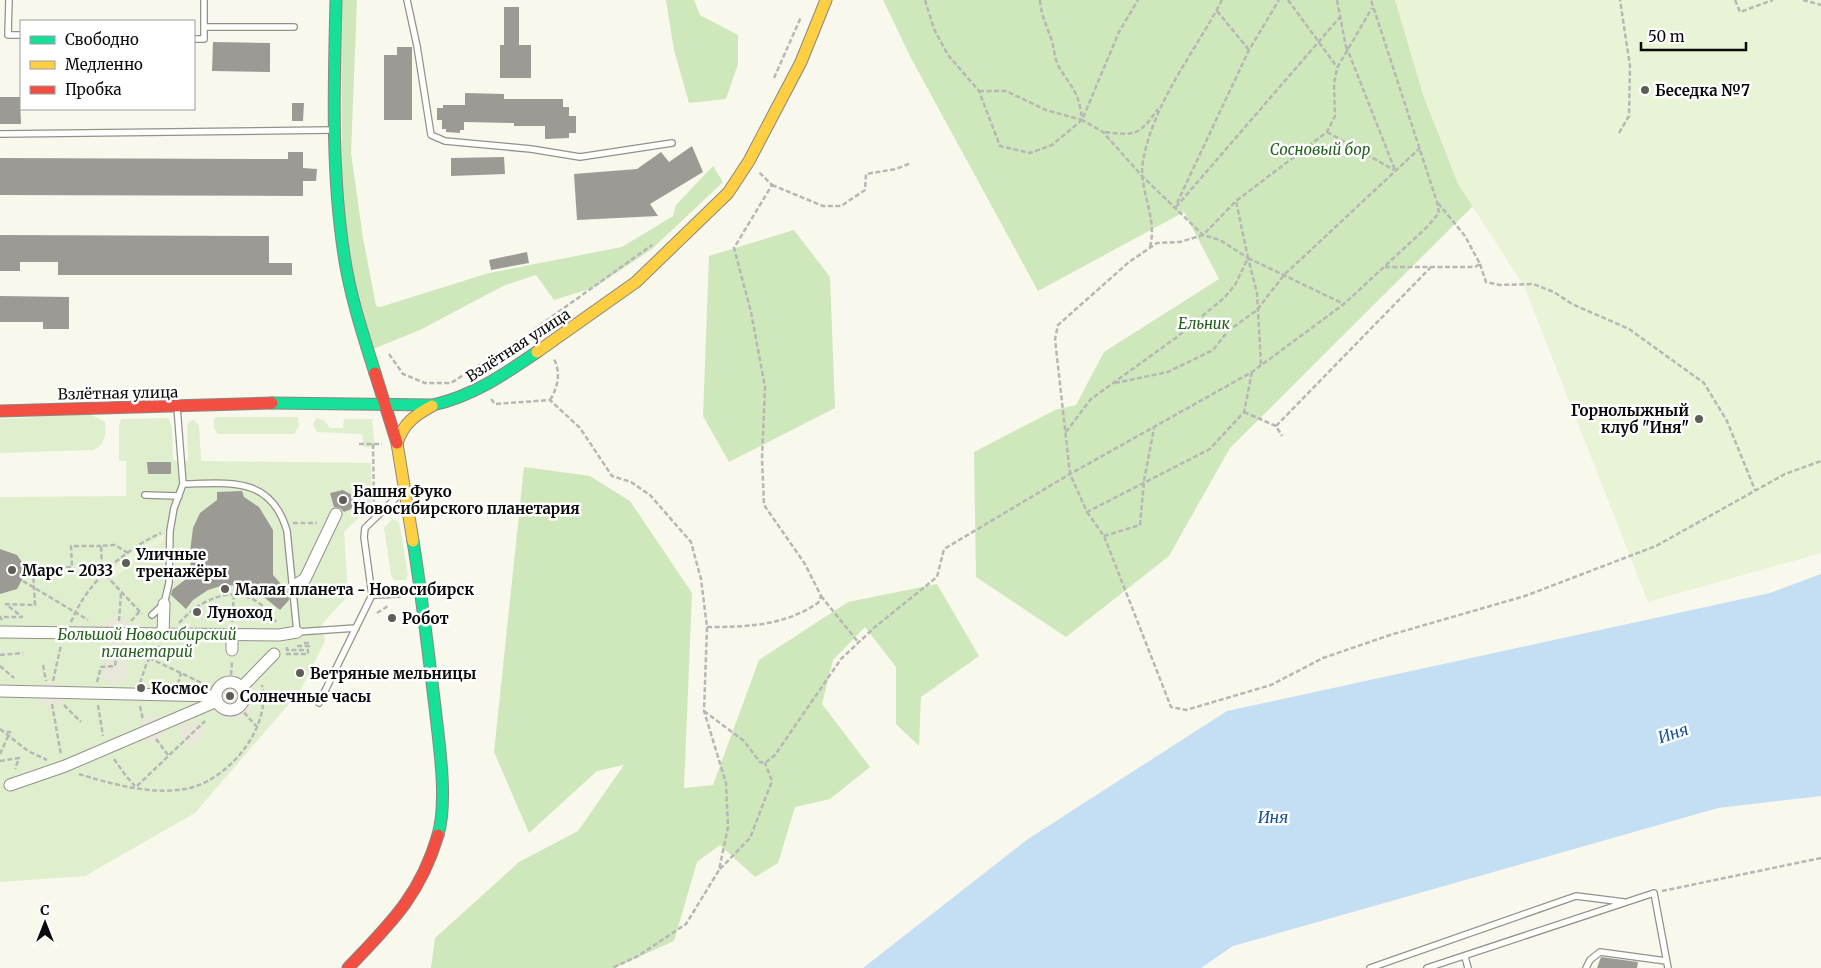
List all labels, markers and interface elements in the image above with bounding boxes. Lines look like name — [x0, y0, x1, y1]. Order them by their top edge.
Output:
legend — [20, 20, 195, 110]
scale bar — [1641, 20, 1746, 52]
text: 50 m — [1648, 27, 1685, 46]
text: Свободно — [65, 30, 139, 49]
text: Медленно — [65, 55, 143, 74]
text: Пробка — [65, 80, 122, 99]
place label: Беседка №7 — [1655, 81, 1750, 100]
marker: Беседка №7 — [1639, 84, 1651, 96]
park label: Сосновый бор — [1270, 140, 1370, 159]
street label: Взлётная улица — [462, 304, 574, 386]
park label: Ельник — [1178, 314, 1231, 333]
street label: Взлётная улица — [58, 382, 178, 404]
place label: Горнолыжный клуб "Иня" — [1571, 401, 1689, 437]
marker: Горнолыжный клуб "Иня" — [1693, 413, 1705, 425]
place label: Башня Фуко Новосибирского планетария — [353, 482, 580, 518]
marker: Башня Фуко Новосибирского планетария — [337, 494, 349, 506]
place label: Уличные тренажёры — [135, 545, 227, 581]
marker: Уличные тренажёры — [120, 557, 132, 569]
place label: Марс - 2033 — [22, 561, 113, 580]
marker: Марс - 2033 — [6, 564, 18, 576]
place label: Малая планета - Новосибирск — [235, 580, 474, 599]
marker: Малая планета - Новосибирск — [219, 583, 231, 595]
place label: Луноход — [207, 603, 273, 622]
marker: Луноход — [191, 606, 203, 618]
place label: Робот — [402, 609, 449, 628]
marker: Робот — [386, 612, 398, 624]
park label: Большой Новосибирский планетарий — [57, 625, 237, 661]
place label: Ветряные мельницы — [310, 664, 477, 683]
marker: Ветряные мельницы — [294, 667, 306, 679]
place label: Космос — [151, 679, 208, 698]
marker: Космос — [135, 682, 147, 694]
place label: Солнечные часы — [240, 687, 372, 706]
marker: Солнечные часы — [224, 690, 236, 702]
water label: Иня — [1655, 719, 1691, 747]
water label: Иня — [1258, 807, 1288, 827]
north arrow — [20, 898, 70, 948]
text: С — [40, 901, 50, 919]

